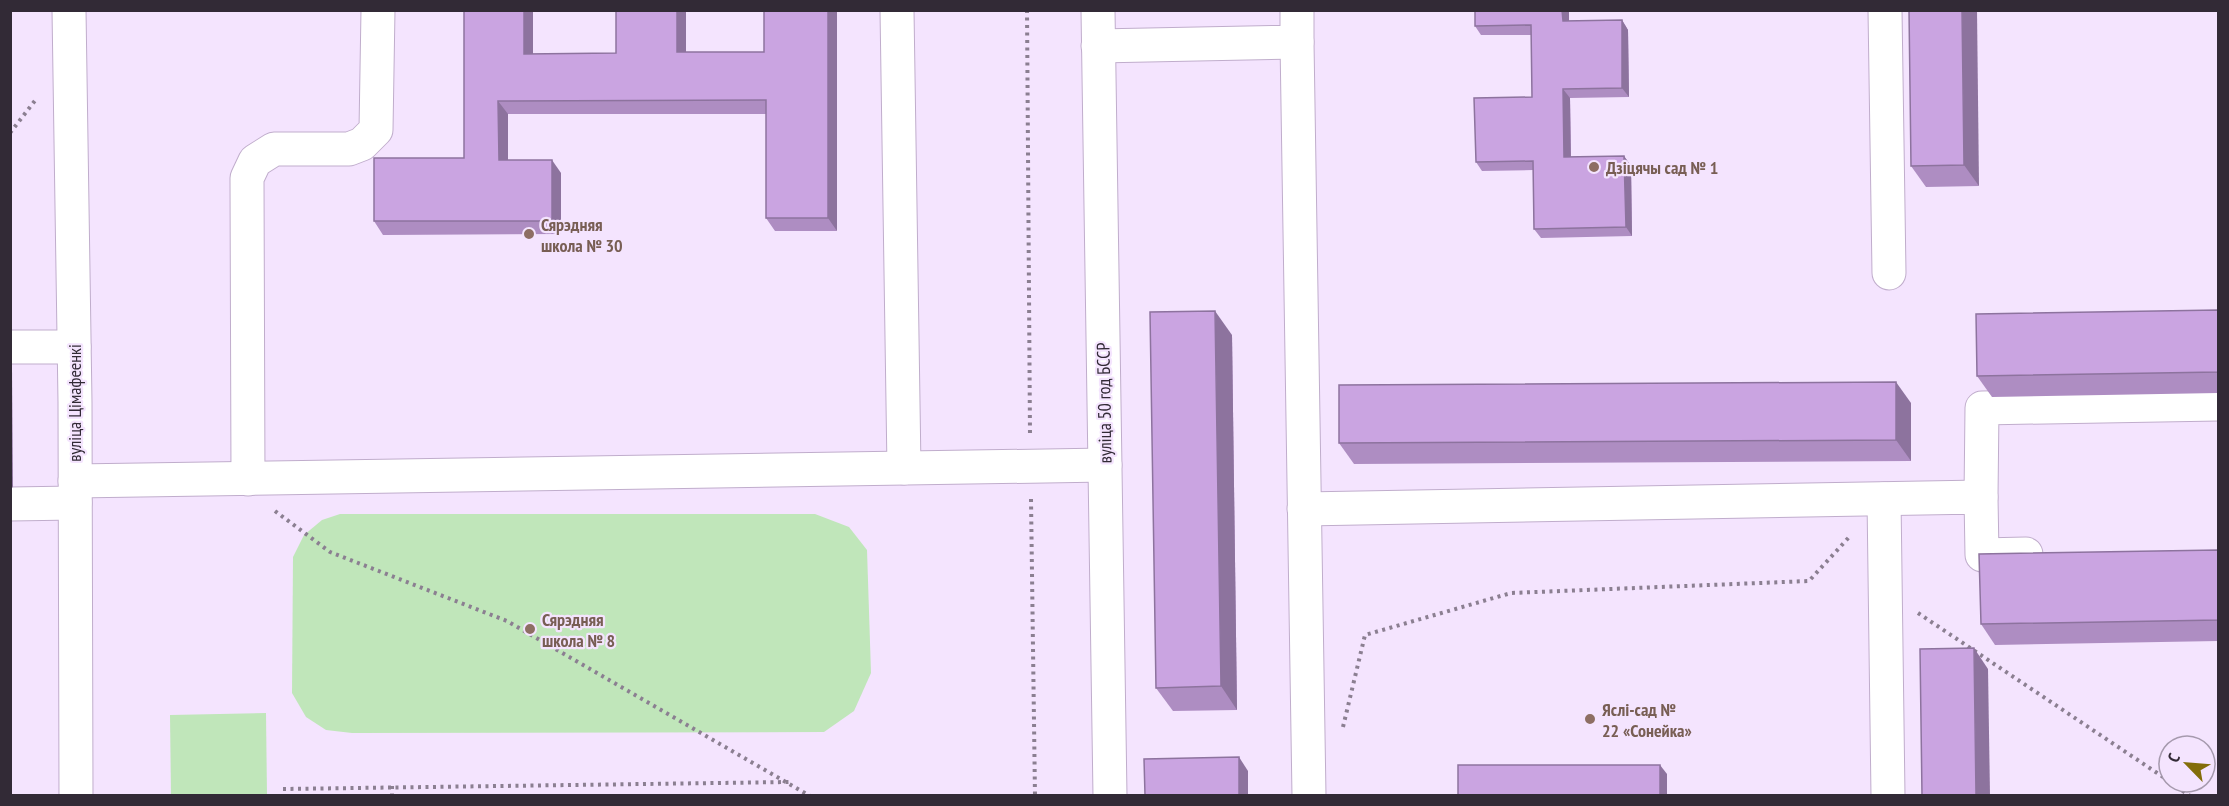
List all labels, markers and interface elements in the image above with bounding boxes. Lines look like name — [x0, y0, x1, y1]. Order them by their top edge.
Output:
place label: Дзіцячы сад № 1 — [1606, 156, 1718, 179]
marker: Дзіцячы сад № 1 — [1587, 160, 1601, 174]
place label: Сярэдняя школа № 30 — [541, 213, 623, 257]
marker: Сярэдняя школа № 30 — [522, 227, 536, 241]
street label: вуліца 50 год БССР — [1091, 342, 1117, 464]
street label: вуліца Цімафеенкі — [63, 344, 86, 462]
place label: Сярэдняя школа № 8 — [542, 608, 615, 652]
marker: Сярэдняя школа № 8 — [523, 622, 537, 636]
place label: Яслі-сад № 22 «Сонейка» — [1602, 698, 1692, 742]
marker: Яслі-сад № 22 «Сонейка» — [1583, 712, 1597, 726]
north arrow — [2157, 734, 2217, 794]
text: С — [2163, 749, 2184, 765]

